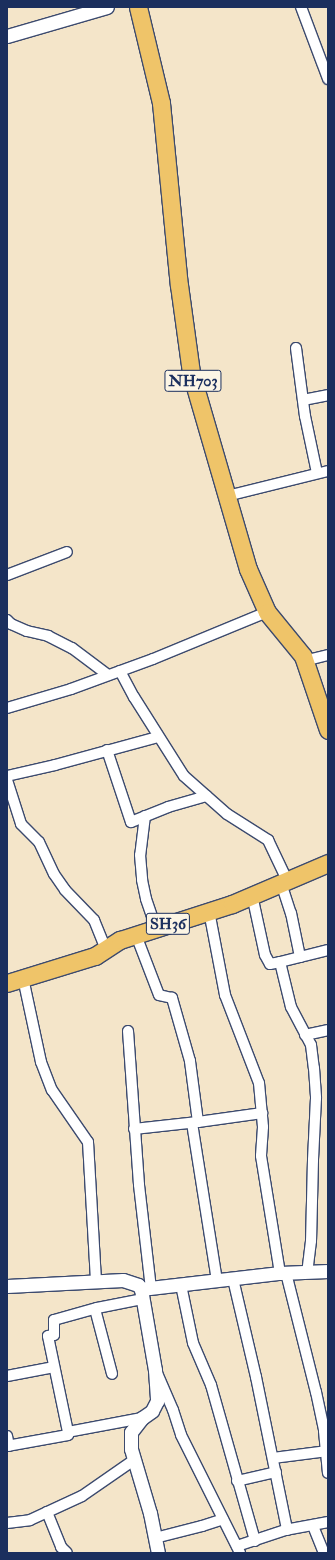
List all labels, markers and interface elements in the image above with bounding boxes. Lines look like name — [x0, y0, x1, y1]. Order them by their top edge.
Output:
road number: NH703 — [164, 367, 222, 395]
road number: SH36 — [145, 910, 191, 938]

